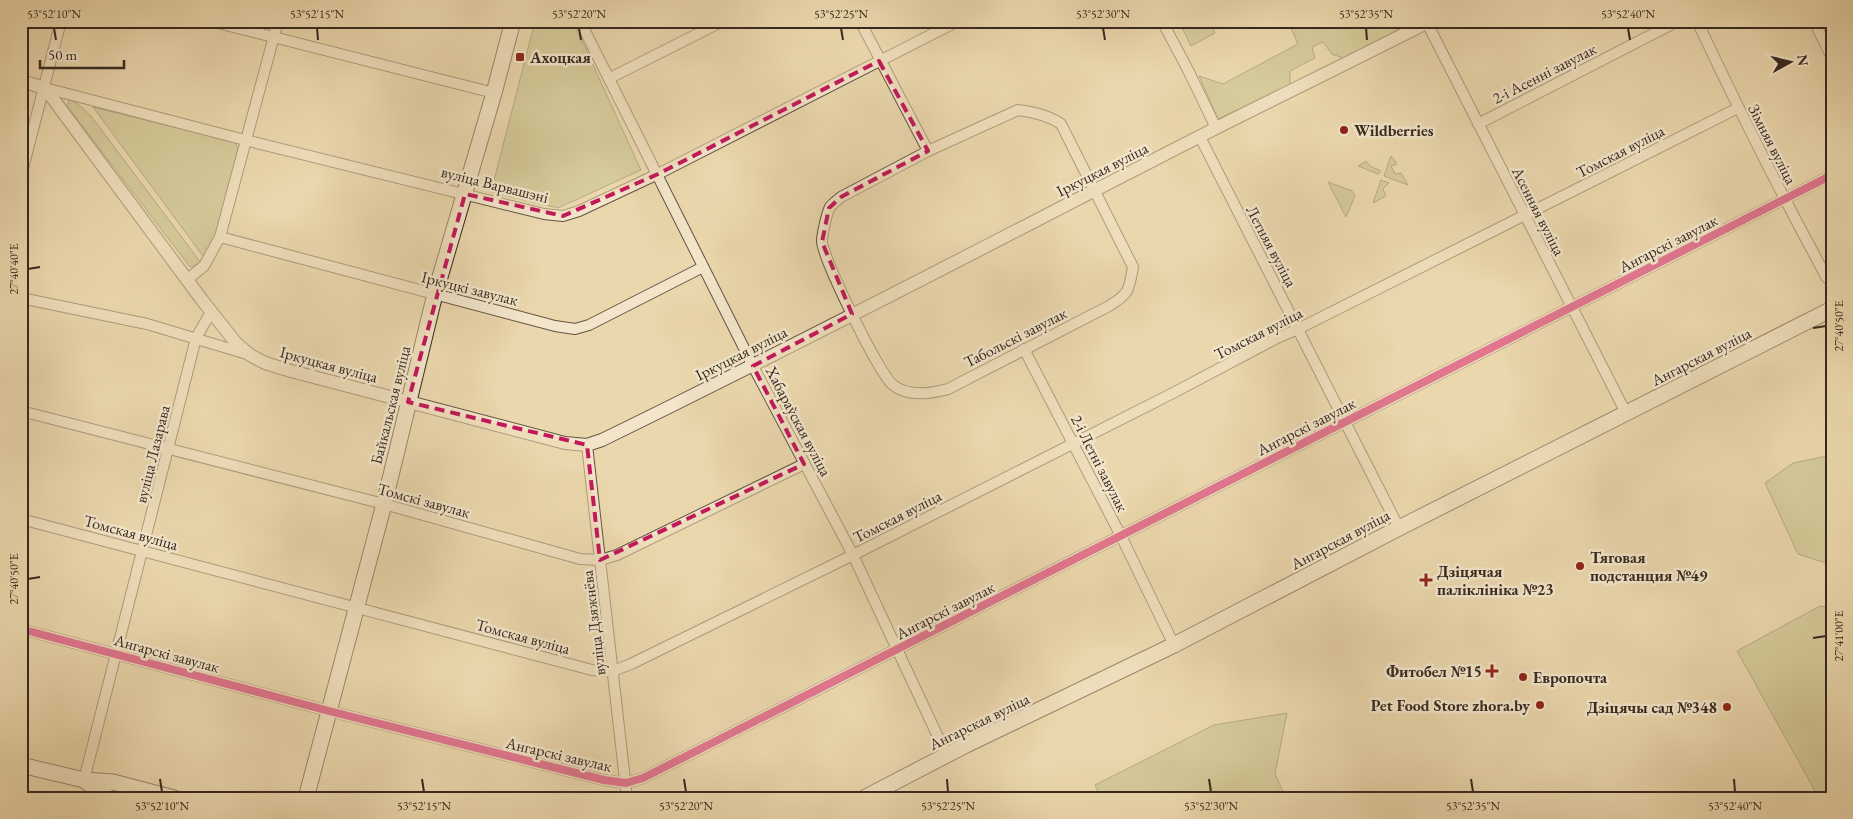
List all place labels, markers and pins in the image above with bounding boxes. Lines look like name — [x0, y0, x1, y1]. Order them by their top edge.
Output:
place label: Ахоцкая — [529, 47, 591, 68]
marker: Ахоцкая — [514, 51, 526, 63]
place label: Wildberries — [1354, 120, 1434, 141]
marker: Wildberries — [1338, 124, 1350, 136]
place label: Тяговая подстанция №49 — [1590, 547, 1708, 586]
marker: Тяговая подстанция №49 — [1574, 560, 1586, 572]
place label: Дзіцячая паліклініка №23 — [1437, 561, 1554, 600]
marker: Дзіцячая паліклініка №23 — [1419, 573, 1433, 587]
place label: Фитобел №15 — [1386, 661, 1482, 682]
marker: Фитобел №15 — [1486, 665, 1498, 677]
place label: Европочта — [1533, 667, 1608, 688]
marker: Европочта — [1517, 671, 1529, 683]
place label: Pet Food Store zhora.by — [1371, 695, 1530, 716]
place label: Дзіцячы сад №348 — [1587, 697, 1717, 718]
marker: Pet Food Store zhora.by — [1534, 699, 1546, 711]
marker: Дзіцячы сад №348 — [1721, 701, 1733, 713]

